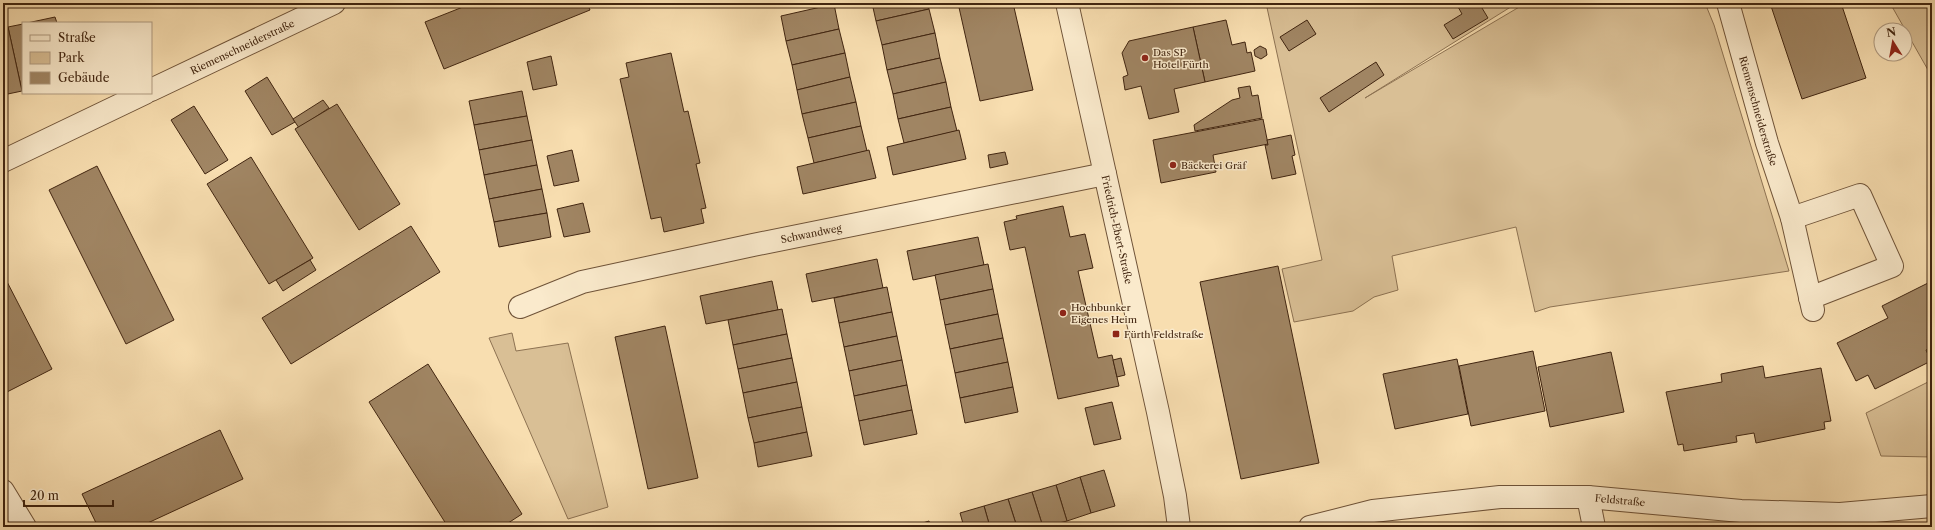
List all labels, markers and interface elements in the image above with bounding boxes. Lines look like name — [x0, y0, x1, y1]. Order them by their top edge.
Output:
street label: Riemenschneiderstraße — [188, 17, 297, 77]
legend — [22, 22, 152, 94]
north arrow — [1873, 22, 1913, 62]
text: N — [1885, 24, 1898, 40]
text: Straße — [58, 30, 96, 45]
place label: Das SP Hotel Fürth — [1153, 46, 1209, 71]
text: Park — [58, 50, 85, 65]
marker: Das SP Hotel Fürth — [1140, 53, 1150, 63]
street label: Riemenschneiderstraße — [1736, 54, 1780, 168]
text: Gebäude — [58, 70, 110, 85]
place label: Bäckerei Gräf — [1181, 159, 1247, 172]
marker: Bäckerei Gräf — [1168, 160, 1178, 170]
street label: Friedrich-Ebert-Straße — [1098, 174, 1135, 286]
street label: Schwandweg — [780, 221, 843, 246]
place label: Hochbunker Eigenes Heim — [1071, 301, 1138, 326]
marker: Hochbunker Eigenes Heim — [1058, 308, 1068, 318]
place label: Fürth Feldstraße — [1124, 328, 1204, 341]
marker: Fürth Feldstraße — [1111, 329, 1121, 339]
scale bar — [24, 482, 113, 508]
text: 20 m — [30, 488, 59, 503]
street label: Feldstraße — [1594, 492, 1646, 509]

